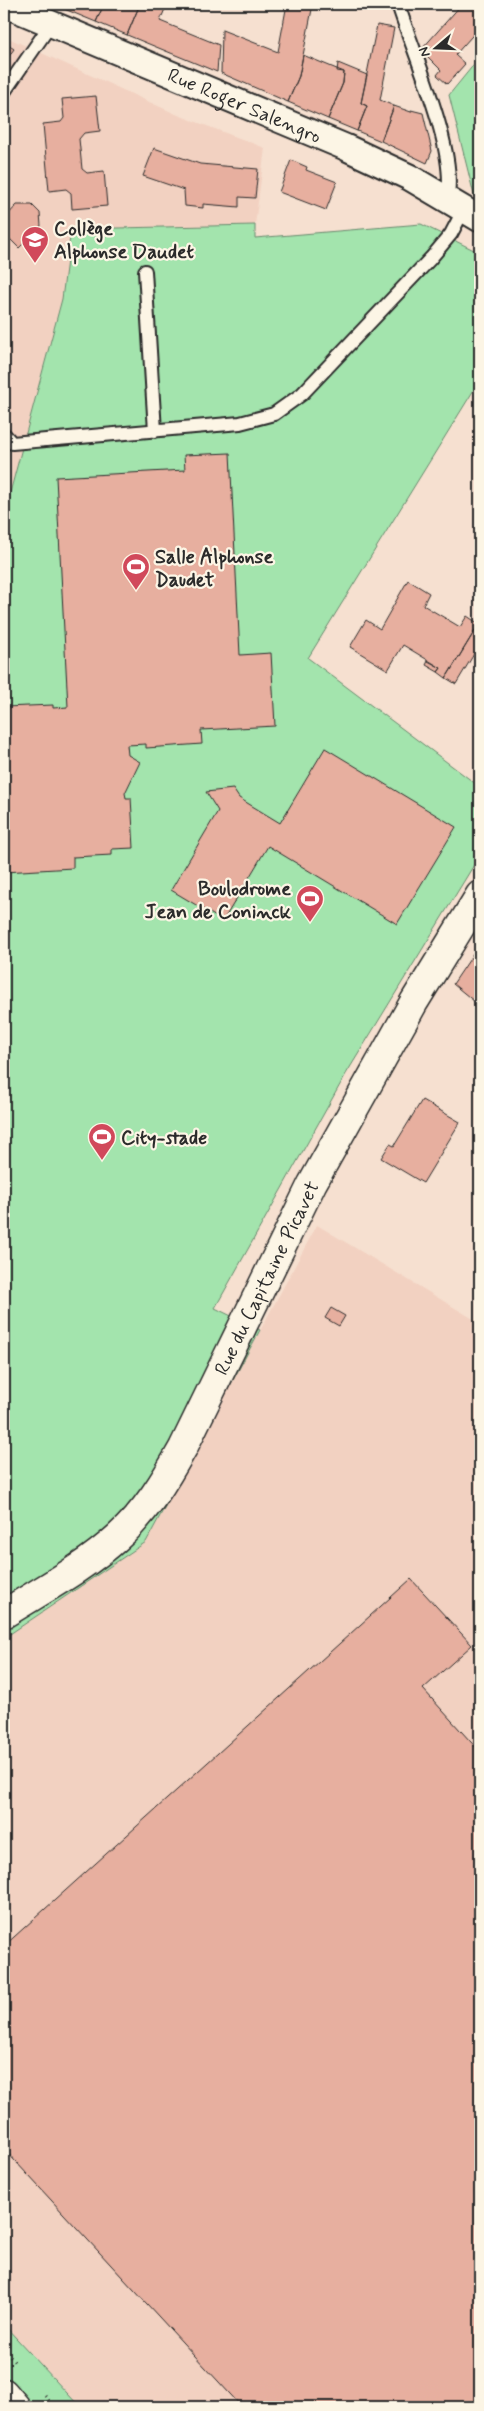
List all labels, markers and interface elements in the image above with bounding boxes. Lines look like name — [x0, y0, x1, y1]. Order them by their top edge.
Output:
north arrow — [412, 22, 462, 72]
text: N — [415, 45, 435, 59]
street label: Rue Roger Salengro — [163, 62, 325, 151]
place label: Collège Alphonse Daudet — [54, 216, 195, 266]
school or university icon: Collège Alphonse Daudet — [20, 225, 50, 264]
place label: Salle Alphonse Daudet — [155, 544, 274, 594]
sports icon: Salle Alphonse Daudet — [121, 552, 151, 591]
place label: Boulodrome Jean de Coninck — [145, 876, 292, 926]
sports icon: Boulodrome Jean de Coninck — [295, 884, 325, 923]
sports icon: City-stade — [87, 1122, 117, 1161]
place label: City-stade — [121, 1125, 207, 1152]
street label: Rue du Capitaine Picavet — [209, 1177, 326, 1380]

